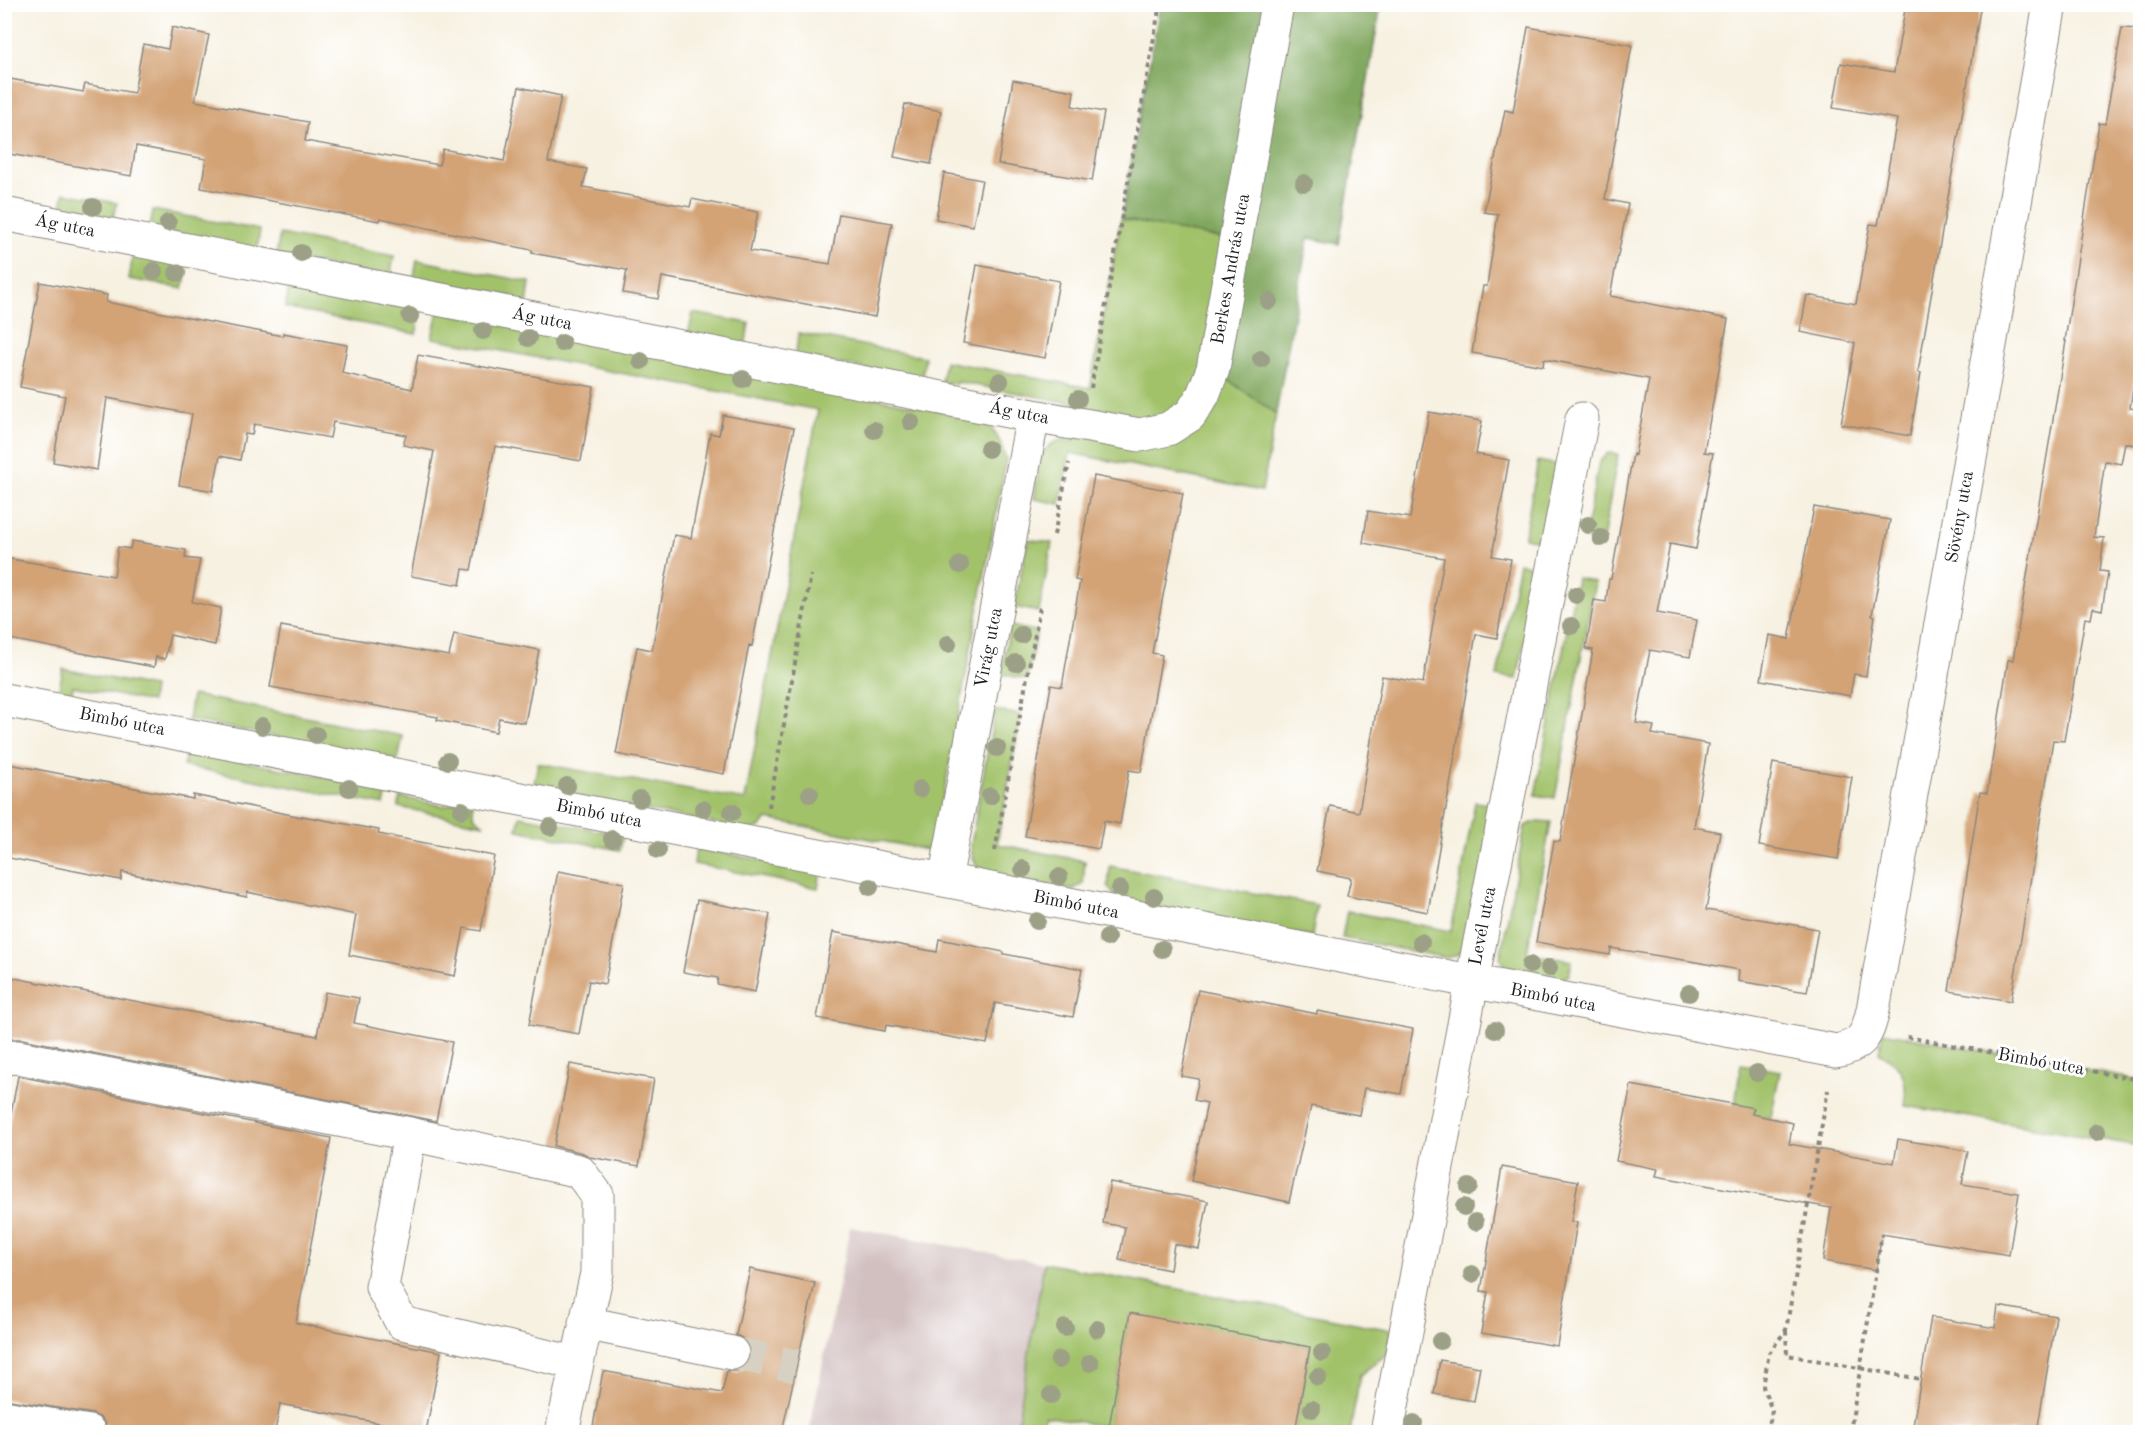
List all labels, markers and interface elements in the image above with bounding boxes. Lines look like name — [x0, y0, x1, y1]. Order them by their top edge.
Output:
street label: Berkes András utca — [1209, 192, 1253, 346]
street label: Ág utca — [33, 207, 98, 241]
street label: Ág utca — [510, 300, 575, 334]
street label: Ág utca — [987, 394, 1052, 428]
street label: Sövény utca — [1943, 469, 1977, 564]
street label: Virág utca — [972, 606, 1006, 690]
street label: Bimbó utca — [77, 705, 167, 739]
street label: Bimbó utca — [554, 797, 644, 831]
street label: Levél utca — [1467, 885, 1499, 967]
street label: Bimbó utca — [1031, 888, 1121, 922]
street label: Bimbó utca — [1508, 981, 1598, 1015]
street label: Bimbó utca — [1996, 1046, 2086, 1078]

